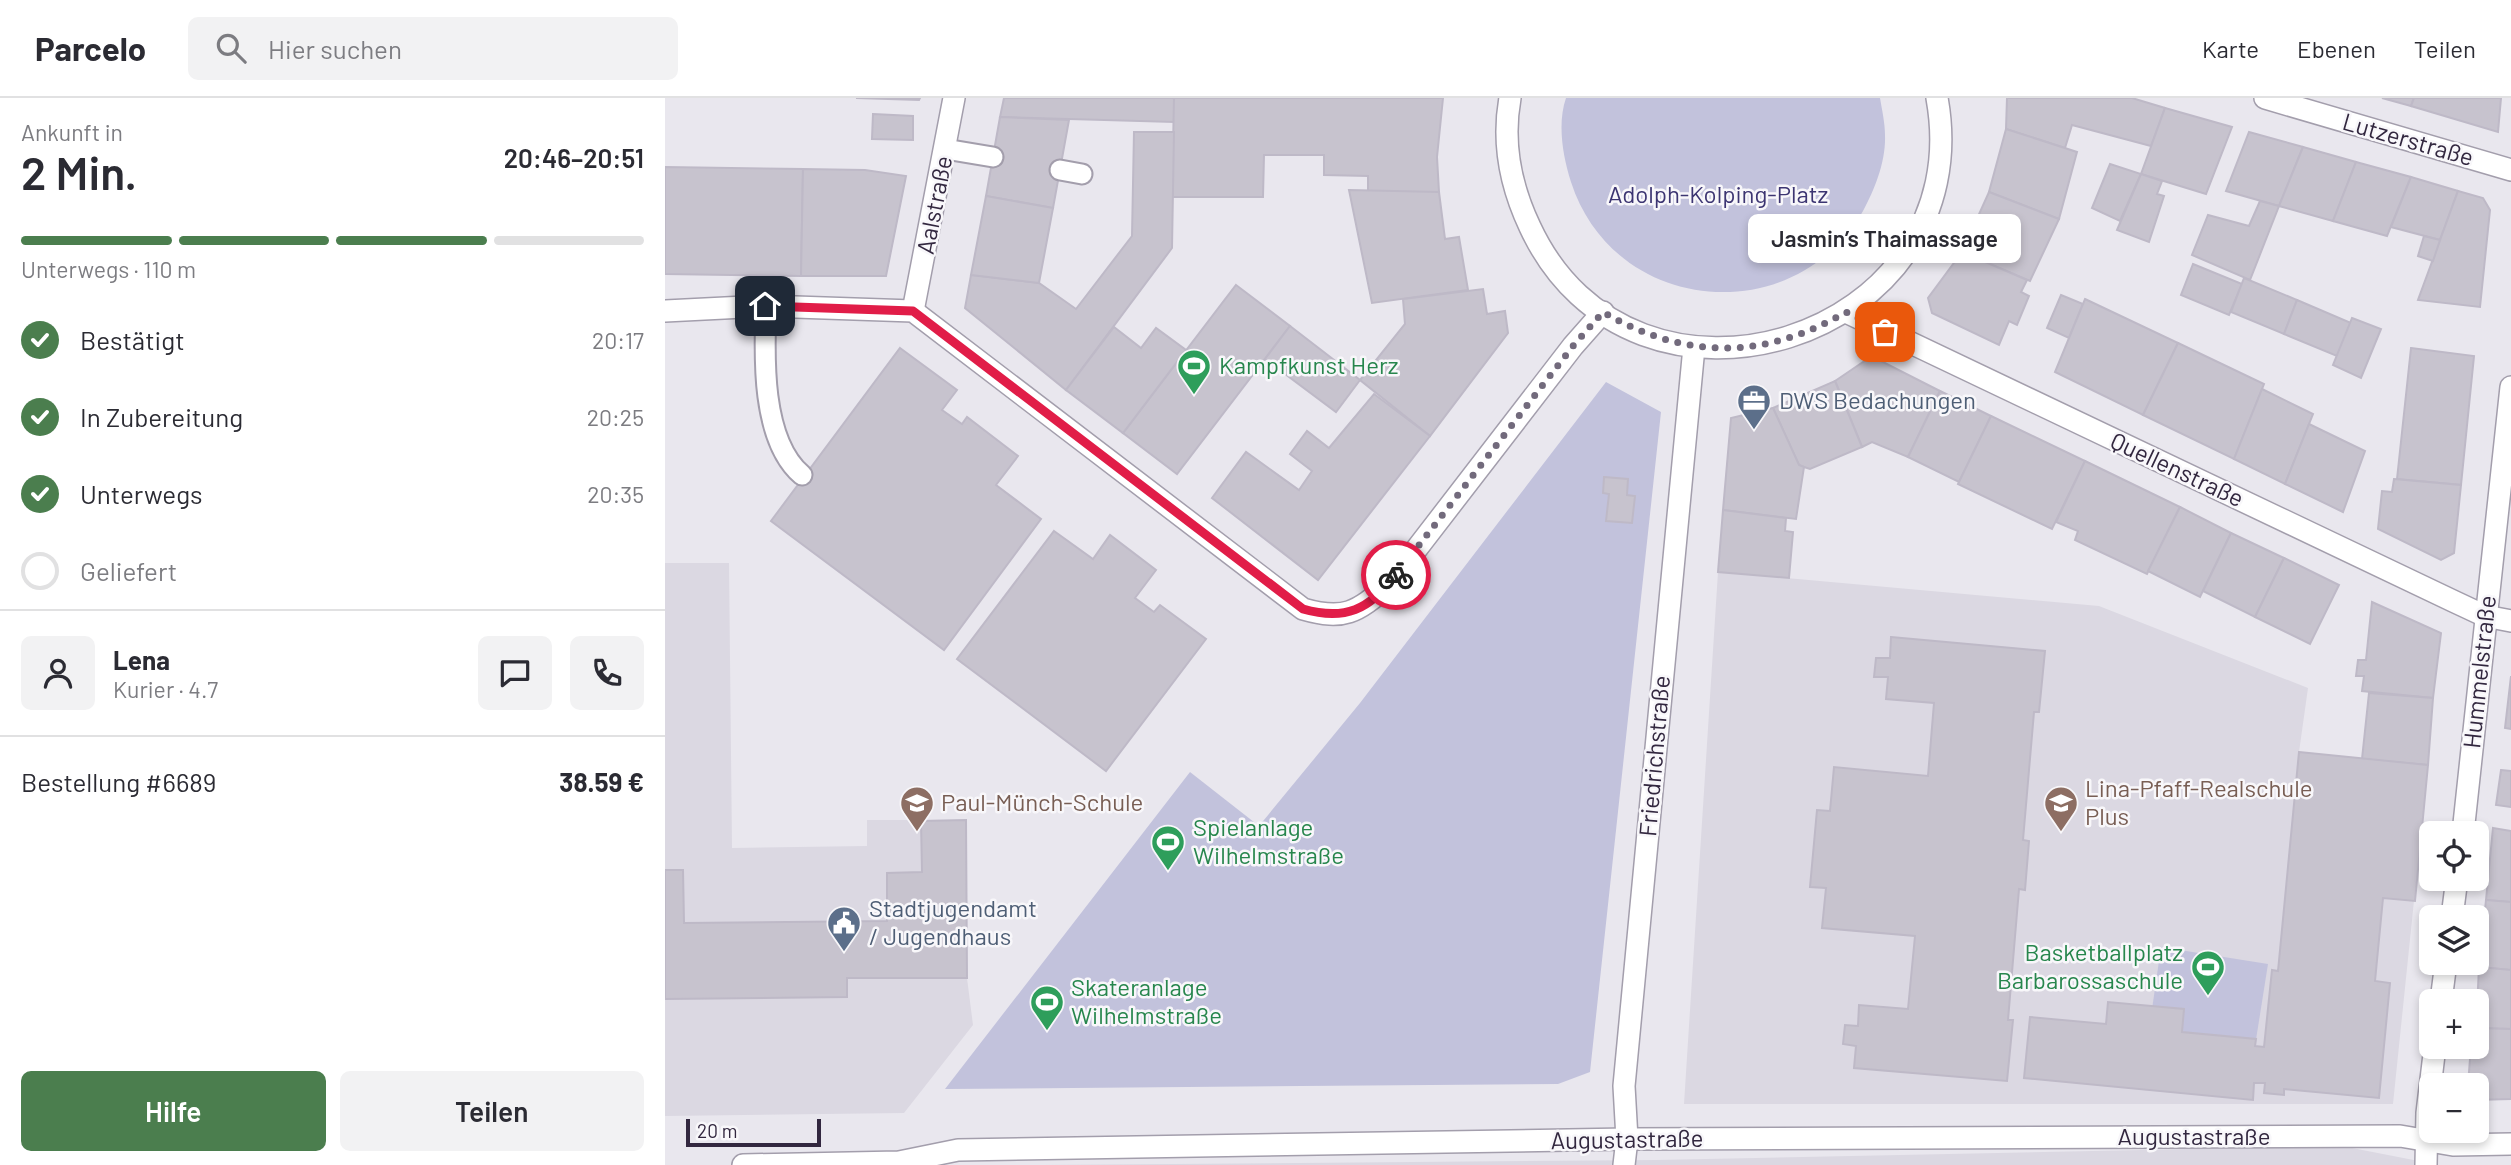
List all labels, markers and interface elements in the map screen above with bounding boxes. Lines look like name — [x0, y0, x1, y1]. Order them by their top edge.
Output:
search box — [188, 17, 678, 80]
text: Parcelo — [35, 28, 146, 68]
icon: search — [212, 29, 250, 67]
text: Hier suchen — [268, 33, 402, 64]
text: Karte — [2202, 34, 2259, 63]
text: Ebenen — [2297, 34, 2376, 63]
text: Teilen — [2414, 34, 2476, 63]
street label: Lutzerstraße — [2340, 106, 2477, 171]
text: Ankunft in — [21, 118, 123, 146]
text: 20:46–20:51 — [504, 142, 644, 173]
text: 2 Min. — [21, 144, 137, 199]
street label: Aalstraße — [910, 153, 957, 256]
park label: Adolph-Kolping-Platz — [1608, 179, 1828, 208]
callout: Jasmin’s Thaimassage — [1749, 213, 2021, 262]
text: Jasmin’s Thaimassage — [1771, 224, 1998, 252]
text: Unterwegs · 110 m — [21, 255, 196, 283]
pin — [735, 276, 795, 336]
icon: home — [746, 287, 784, 325]
pin — [1855, 302, 1915, 362]
icon: bag — [1866, 313, 1904, 351]
icon: check — [21, 321, 59, 359]
text: Bestätigt — [80, 324, 185, 355]
text: 20:17 — [592, 326, 644, 354]
sports icon: Kampfkunst Herz — [1175, 347, 1213, 396]
place label: Kampfkunst Herz — [1219, 350, 1398, 379]
office icon: DWS Bedachungen — [1735, 382, 1773, 431]
place label: DWS Bedachungen — [1779, 385, 1976, 414]
icon: check — [21, 398, 59, 436]
text: In Zubereitung — [80, 401, 243, 432]
text: 20:25 — [587, 403, 644, 431]
street label: Quellenstraße — [2106, 425, 2249, 512]
icon: check — [21, 475, 59, 513]
text: Unterwegs — [80, 478, 202, 509]
text: 20:35 — [587, 480, 644, 508]
courier — [1361, 540, 1431, 610]
text: Geliefert — [80, 555, 177, 586]
icon: bike — [1377, 556, 1415, 594]
street label: Hummelstraße — [2456, 594, 2501, 750]
button: person — [21, 636, 95, 710]
button: chat — [478, 636, 552, 710]
button: phone — [570, 636, 644, 710]
text: Lena — [113, 644, 170, 675]
street label: Friedrichstraße — [1632, 674, 1675, 838]
text: Kurier · 4.7 — [113, 675, 218, 703]
text: Bestellung #6689 — [21, 766, 216, 797]
text: 38.59 € — [559, 766, 644, 797]
place label: Lina-Pfaff-Realschule Plus — [2085, 773, 2313, 830]
school or university icon: Paul-Münch-Schule — [898, 784, 936, 833]
school or university icon: Lina-Pfaff-Realschule Plus — [2042, 784, 2080, 833]
place label: Paul-Münch-Schule — [941, 787, 1143, 816]
place label: Spielanlage Wilhelmstraße — [1193, 812, 1344, 869]
map controls — [2419, 821, 2489, 1143]
button: locate — [2419, 821, 2489, 891]
sports icon: Spielanlage Wilhelmstraße — [1149, 823, 1187, 872]
place label: Stadtjugendamt / Jugendhaus — [869, 893, 1037, 950]
public building icon: Stadtjugendamt / Jugendhaus — [825, 904, 863, 953]
button: layers — [2419, 905, 2489, 975]
place label: Basketballplatz Barbarossaschule — [1997, 937, 2183, 994]
sports icon: Basketballplatz Barbarossaschule — [2189, 948, 2227, 997]
place label: Skateranlage Wilhelmstraße — [1071, 972, 1222, 1029]
sports icon: Skateranlage Wilhelmstraße — [1028, 983, 1066, 1032]
button: + — [2419, 989, 2489, 1059]
button: Hilfe — [21, 1071, 326, 1151]
button: Teilen — [340, 1071, 644, 1151]
button: − — [2419, 1073, 2489, 1143]
scale bar — [686, 1116, 821, 1148]
text: 20 m — [697, 1119, 737, 1142]
street label: Augustastraße — [2117, 1121, 2271, 1150]
street label: Augustastraße — [1550, 1123, 1704, 1154]

